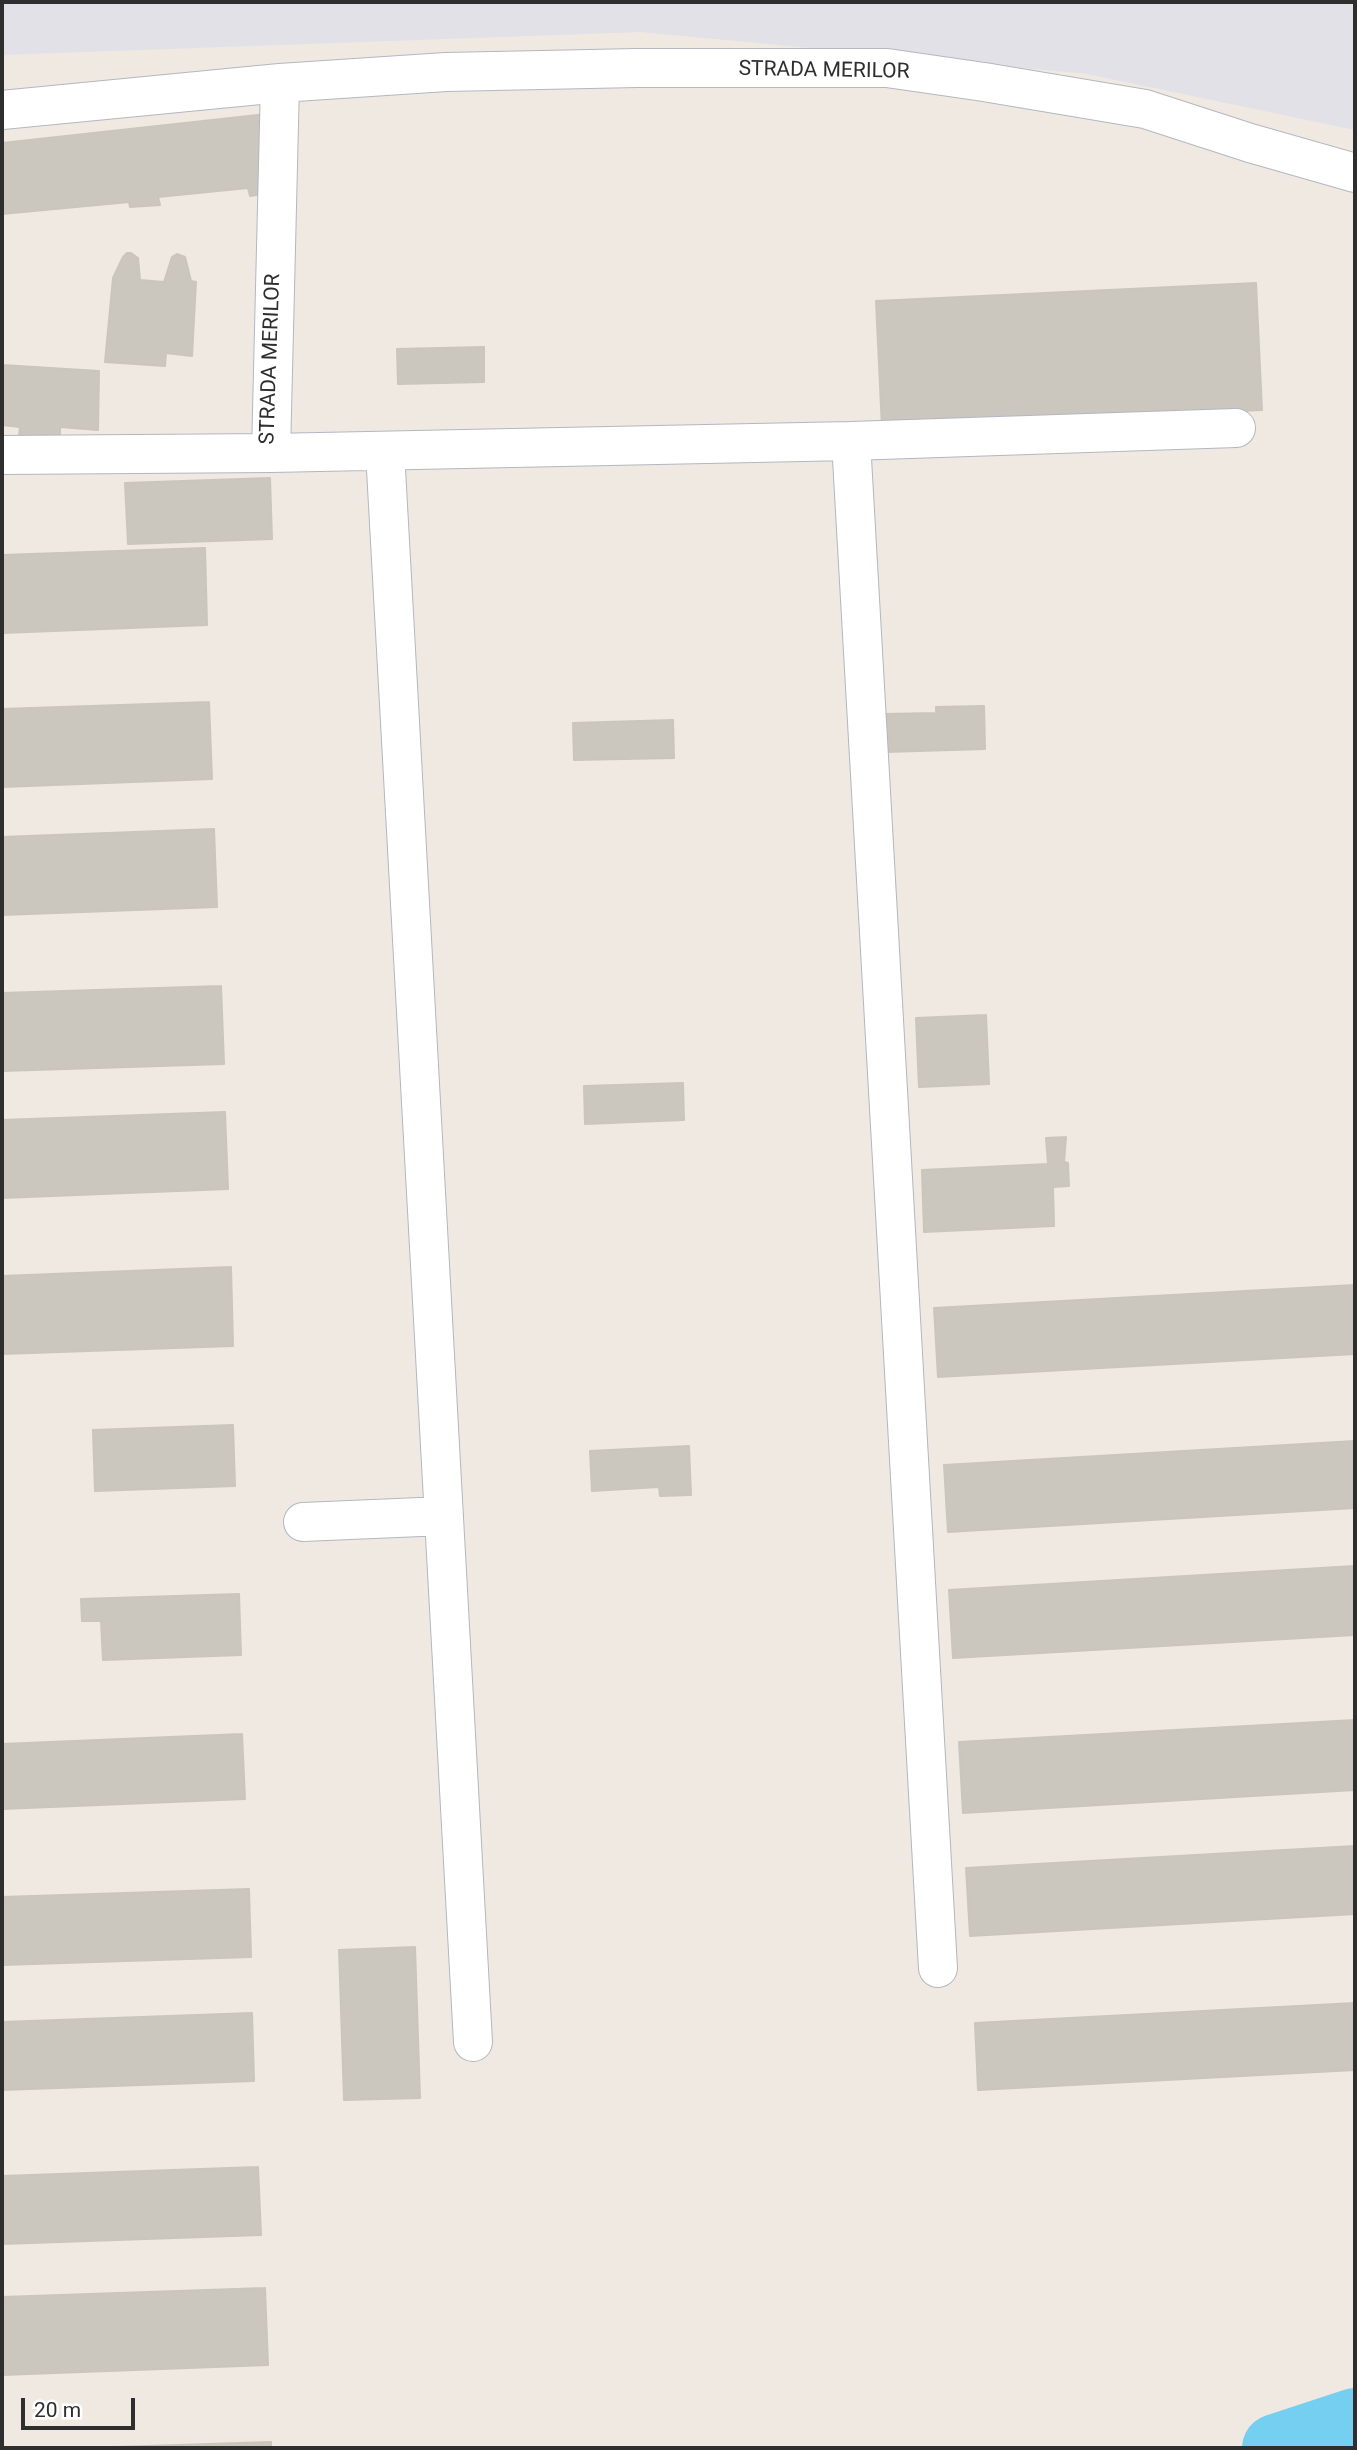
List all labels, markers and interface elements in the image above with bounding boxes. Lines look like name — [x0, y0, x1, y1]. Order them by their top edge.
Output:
street label: STRADA MERILOR — [738, 57, 910, 85]
street label: STRADA MERILOR — [255, 273, 287, 445]
scale bar — [24, 2384, 138, 2428]
text: 20 m — [34, 2398, 81, 2422]

